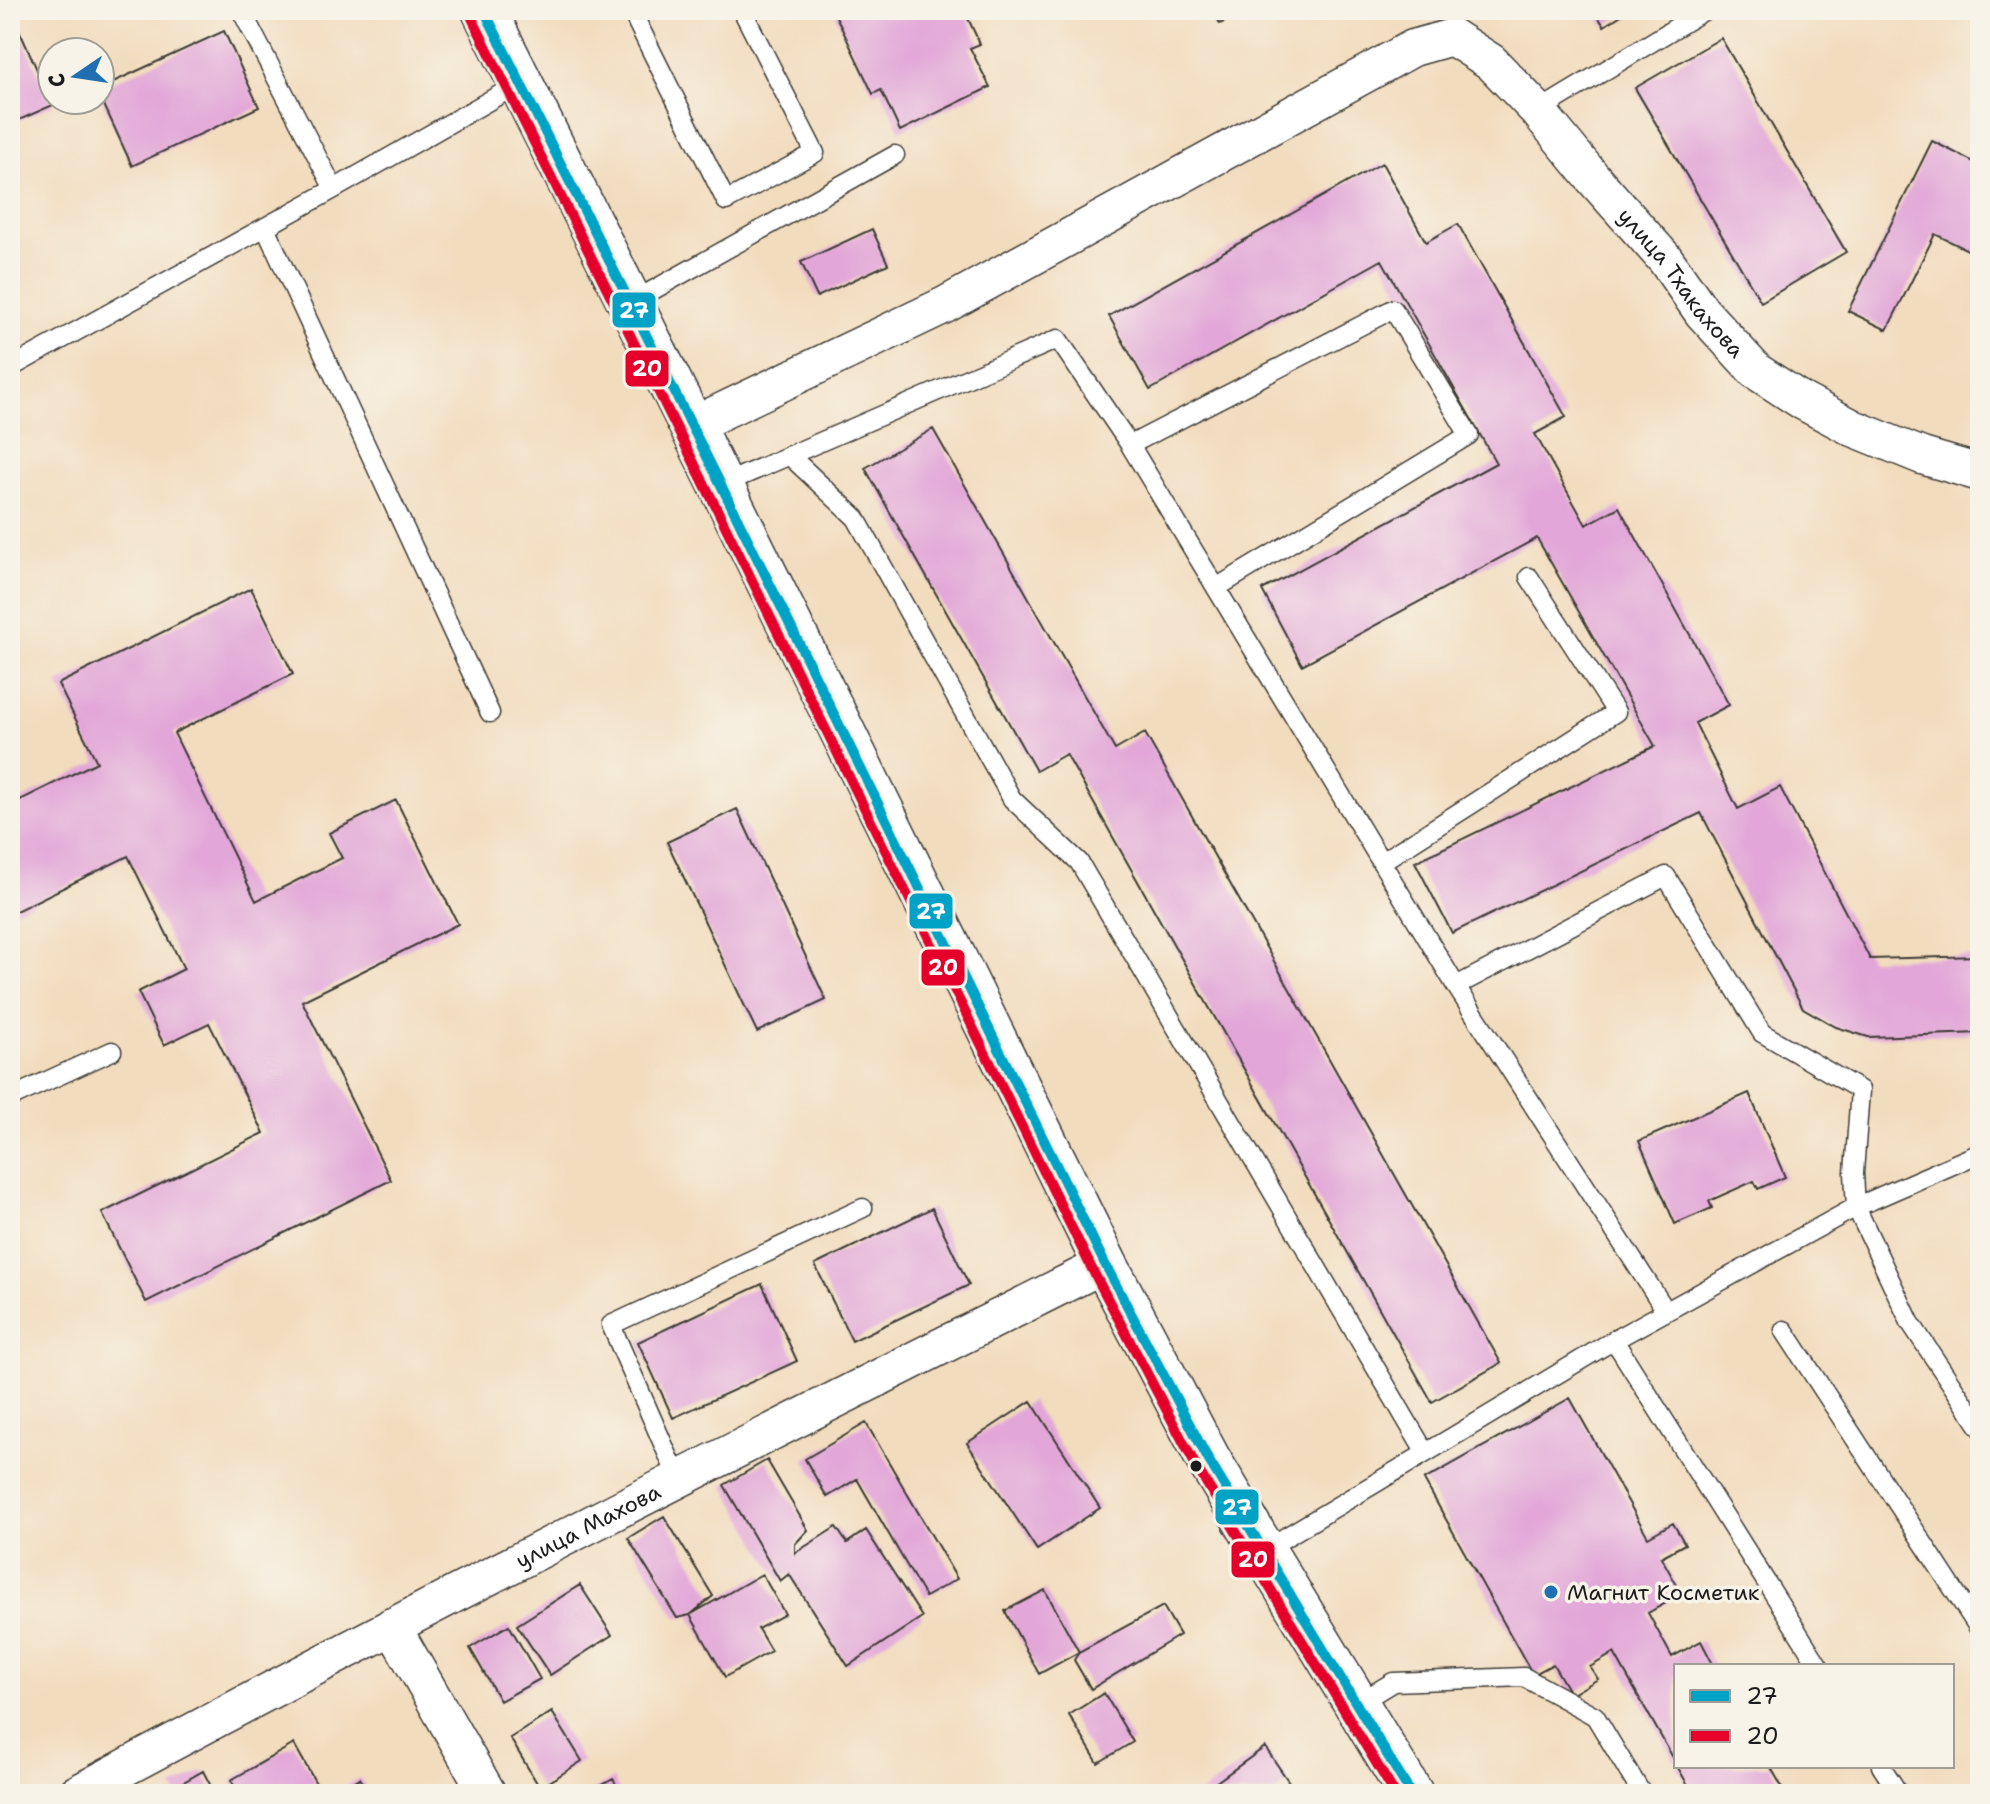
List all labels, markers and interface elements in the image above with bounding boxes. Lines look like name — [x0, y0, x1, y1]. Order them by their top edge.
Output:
north arrow — [36, 36, 116, 116]
text: С — [41, 71, 73, 90]
street label: улица Тхакахова — [1612, 201, 1751, 364]
line badge: 27 — [611, 291, 657, 329]
text: 27 — [619, 296, 649, 325]
line badge: 20 — [624, 349, 670, 388]
text: 20 — [632, 354, 662, 383]
line badge: 27 — [908, 892, 954, 930]
text: 27 — [916, 897, 946, 926]
line badge: 20 — [920, 948, 966, 987]
text: 20 — [928, 953, 958, 982]
unlabelled marker — [1188, 1458, 1204, 1474]
street label: улица Махова — [511, 1476, 666, 1575]
line badge: 27 — [1214, 1488, 1260, 1526]
text: 27 — [1222, 1493, 1252, 1522]
line badge: 20 — [1230, 1540, 1276, 1579]
text: 20 — [1238, 1545, 1268, 1574]
place label: Магнит Косметик — [1567, 1578, 1760, 1607]
marker: Магнит Косметик — [1542, 1583, 1560, 1601]
legend — [1674, 1664, 1954, 1768]
text: 27 — [1746, 1680, 1778, 1712]
text: 20 — [1746, 1720, 1779, 1752]

